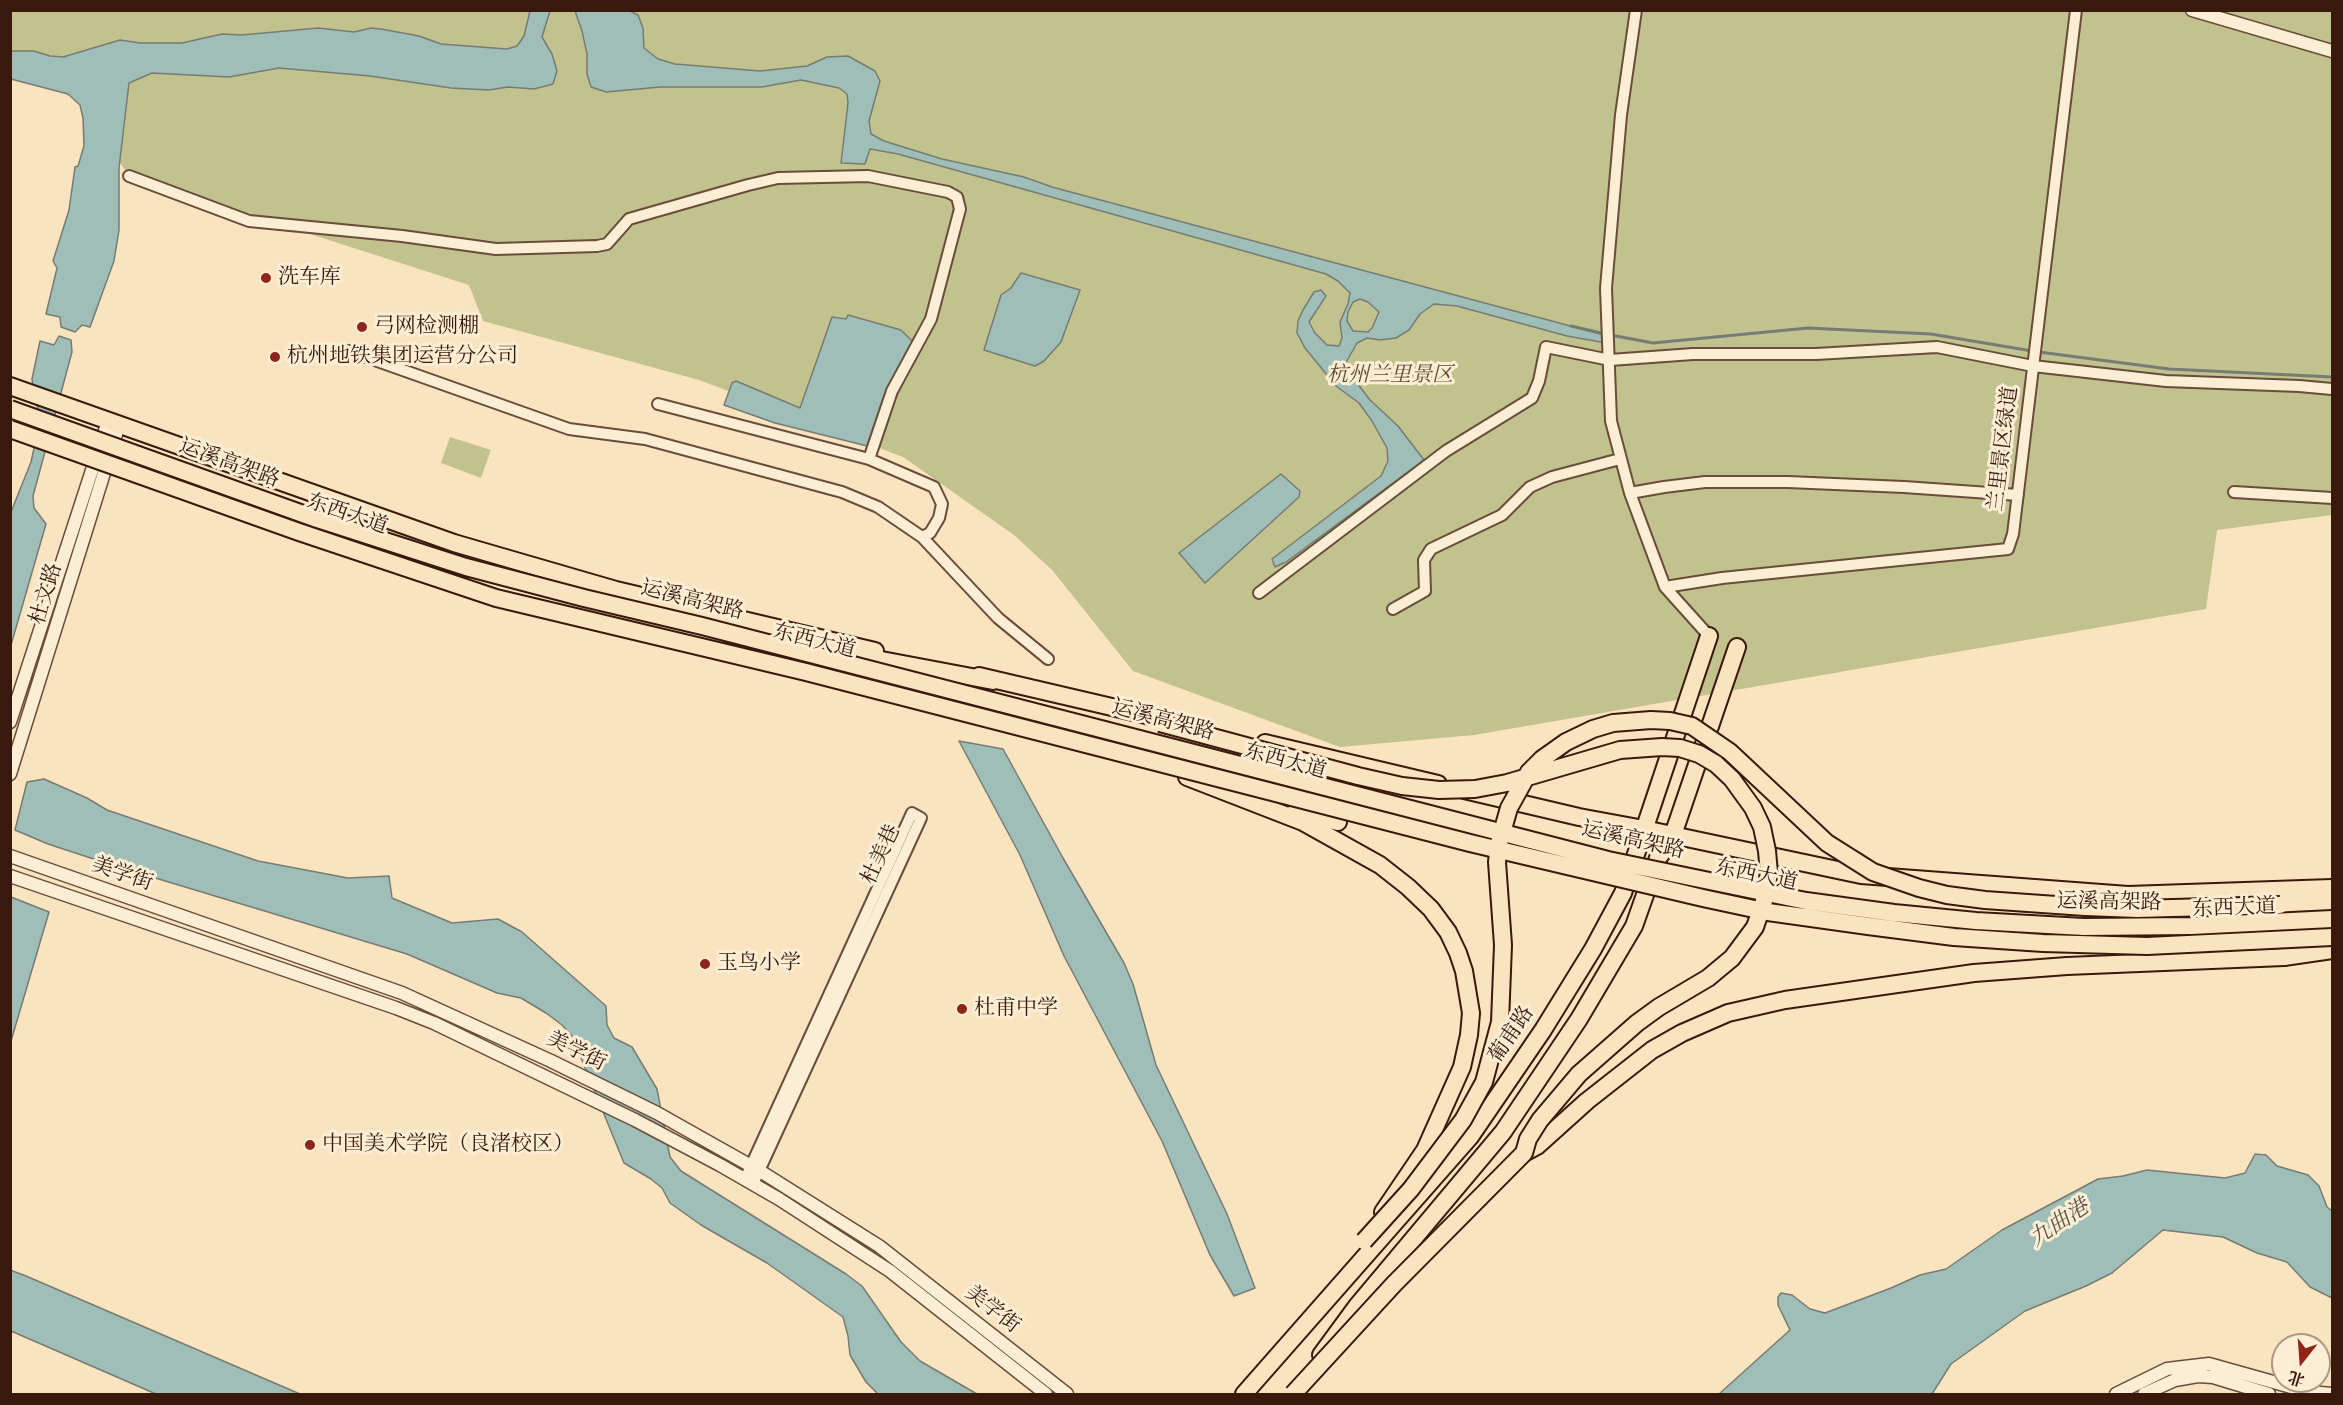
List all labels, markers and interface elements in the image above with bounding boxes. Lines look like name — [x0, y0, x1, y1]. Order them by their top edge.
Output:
place label: 洗车库 — [278, 265, 341, 291]
marker: 洗车库 — [259, 271, 273, 285]
place label: 弓网检测棚 — [374, 314, 479, 340]
marker: 弓网检测棚 — [355, 320, 369, 334]
place label: 杭州地铁集团运营分公司 — [287, 344, 518, 370]
marker: 杭州地铁集团运营分公司 — [268, 350, 282, 364]
park label: 杭州兰里景区 — [1327, 363, 1453, 389]
street label: 兰里景区绿道 — [1984, 385, 2024, 513]
street label: 运溪高架路 — [175, 434, 283, 494]
street label: 东西大道 — [303, 489, 391, 541]
street label: 杜文路 — [26, 560, 68, 628]
street label: 运溪高架路 — [638, 576, 746, 626]
street label: 东西大道 — [770, 620, 858, 664]
street label: 运溪高架路 — [1109, 695, 1217, 747]
street label: 东西大道 — [1241, 739, 1329, 785]
street label: 运溪高架路 — [1579, 817, 1687, 865]
street label: 杜美巷 — [857, 821, 907, 889]
street label: 美学街 — [88, 853, 156, 897]
street label: 东西大道 — [1712, 855, 1800, 897]
street label: 运溪高架路 — [2056, 889, 2162, 917]
street label: 东西大道 — [2192, 895, 2276, 923]
place label: 玉鸟小学 — [717, 951, 801, 977]
marker: 玉鸟小学 — [698, 957, 712, 971]
place label: 杜甫中学 — [974, 996, 1058, 1022]
marker: 杜甫中学 — [955, 1002, 969, 1016]
street label: 葡甫路 — [1484, 1002, 1540, 1068]
street label: 美学街 — [542, 1027, 610, 1077]
place label: 中国美术学院（良渚校区） — [322, 1132, 574, 1158]
marker: 中国美术学院（良渚校区） — [303, 1138, 317, 1152]
water label: 九曲港 — [2025, 1195, 2095, 1253]
street label: 美学街 — [959, 1281, 1025, 1339]
north arrow — [2271, 1333, 2331, 1393]
text: 北 — [2285, 1365, 2307, 1391]

